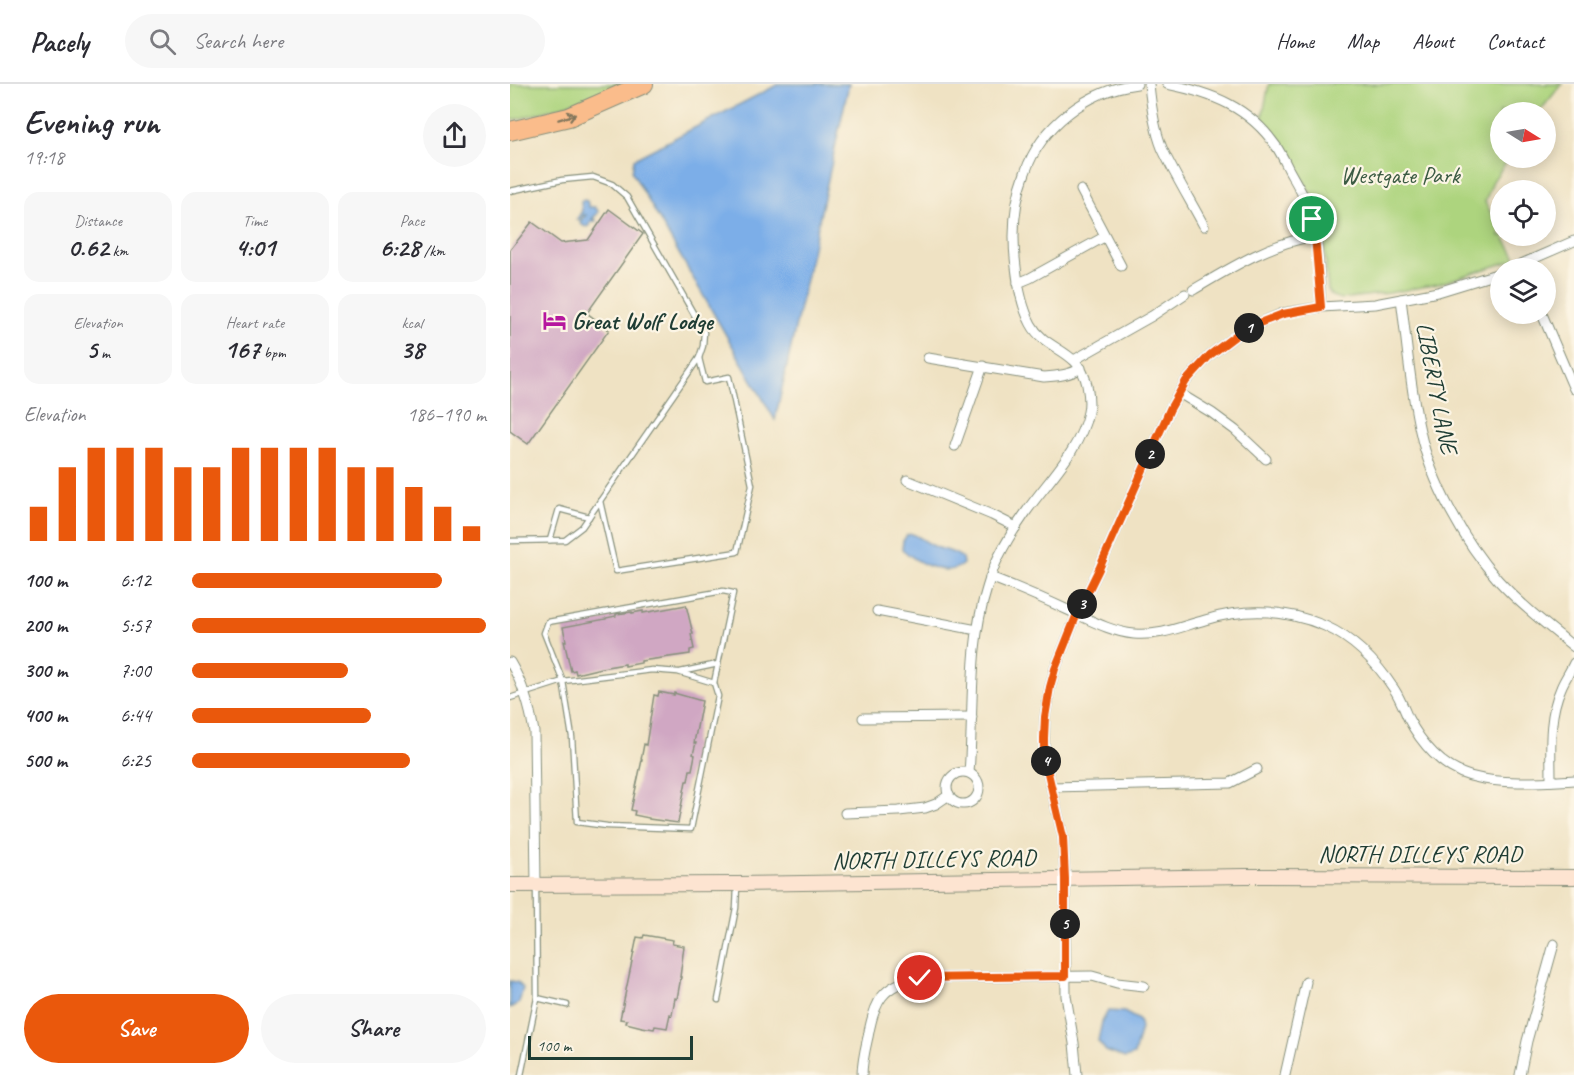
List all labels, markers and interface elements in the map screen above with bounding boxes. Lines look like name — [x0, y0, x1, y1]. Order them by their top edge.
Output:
search box — [125, 14, 545, 68]
text: Pacely — [30, 24, 89, 59]
icon: search — [146, 25, 179, 58]
text: Search here — [194, 27, 283, 55]
text: Home — [1276, 28, 1314, 54]
text: Map — [1347, 28, 1379, 54]
text: About — [1412, 28, 1454, 54]
text: Contact — [1487, 28, 1544, 54]
text: Evening run — [24, 101, 159, 143]
north arrow — [1490, 102, 1556, 168]
map controls — [1490, 102, 1556, 324]
button: share — [423, 104, 486, 167]
one-way arrow — [557, 111, 576, 122]
text: 19:18 — [24, 145, 64, 170]
park label: Westgate Park — [1340, 160, 1462, 190]
button: locate — [1490, 180, 1556, 246]
pin — [1286, 193, 1337, 244]
icon: arrive — [1295, 202, 1328, 235]
text: Distance — [74, 211, 122, 231]
text: Time — [243, 211, 267, 231]
text: Pace — [400, 211, 424, 231]
text: 0.62 — [68, 231, 109, 264]
text: 4:01 — [235, 231, 275, 264]
text: 6:28 — [379, 231, 420, 264]
text: km — [109, 241, 128, 261]
text: /km — [420, 241, 445, 261]
button: layers — [1490, 258, 1556, 324]
place label: Great Wolf Lodge — [572, 306, 715, 336]
hotel icon: Great Wolf Lodge — [541, 308, 567, 334]
text: Elevation — [73, 313, 123, 333]
text: Heart rate — [226, 313, 284, 333]
text: kcal — [401, 313, 423, 333]
pin: 1 — [1234, 313, 1264, 343]
text: 1 — [1245, 318, 1253, 338]
street label: LIBERTY LANE — [1410, 320, 1465, 459]
text: 5 — [86, 333, 97, 366]
text: 167 — [224, 333, 260, 366]
text: 38 — [400, 333, 424, 366]
text: m — [97, 343, 110, 363]
text: bpm — [260, 343, 286, 363]
text: Elevation — [24, 402, 86, 427]
text: 186–190 m — [407, 402, 486, 427]
pin: 2 — [1135, 439, 1165, 469]
text: 2 — [1146, 444, 1154, 464]
text: 100 m — [24, 568, 67, 593]
text: 6:12 — [120, 568, 151, 593]
pin: 3 — [1067, 589, 1097, 619]
text: 3 — [1078, 594, 1086, 614]
text: 200 m — [24, 613, 67, 638]
text: 5:57 — [120, 613, 151, 638]
text: 300 m — [24, 658, 67, 683]
text: 7:00 — [120, 658, 151, 683]
text: 400 m — [24, 703, 67, 728]
text: 6:44 — [120, 703, 151, 728]
pin: 4 — [1031, 746, 1061, 776]
text: 500 m — [24, 748, 67, 773]
text: 6:25 — [120, 748, 151, 773]
text: 4 — [1042, 751, 1050, 771]
street label: NORTH DILLEYS ROAD — [1318, 839, 1524, 869]
street label: NORTH DILLEYS ROAD — [832, 842, 1038, 876]
pin: 5 — [1050, 909, 1080, 939]
text: 5 — [1062, 914, 1068, 934]
pin — [894, 952, 945, 1003]
icon: check — [903, 961, 936, 994]
button: Save — [24, 994, 249, 1063]
button: Share — [261, 994, 486, 1063]
scale bar — [528, 1033, 693, 1060]
text: 100 m — [537, 1036, 571, 1056]

